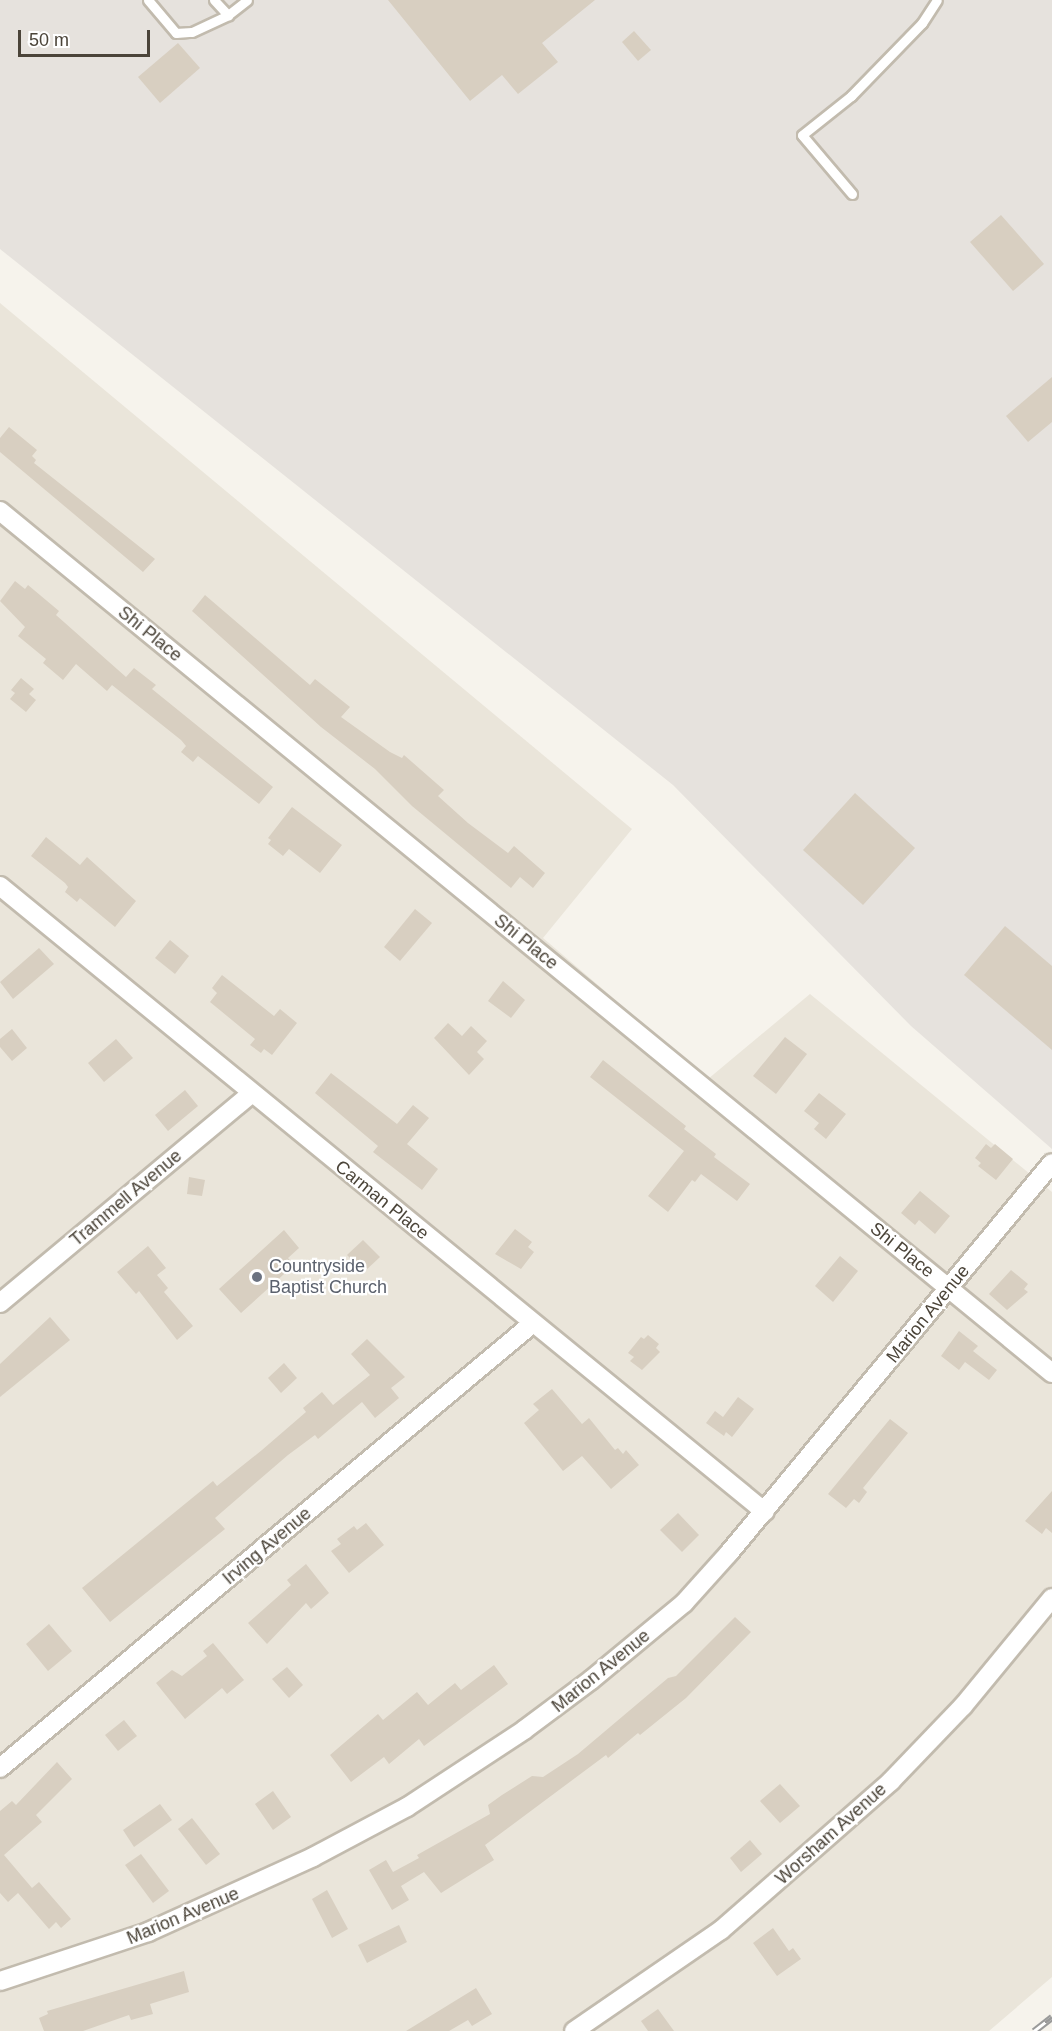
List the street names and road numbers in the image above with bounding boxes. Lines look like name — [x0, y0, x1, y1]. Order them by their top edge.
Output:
street label: Shi Place — [114, 602, 186, 666]
street label: Shi Place — [490, 910, 562, 974]
street label: Trammell Avenue — [65, 1145, 187, 1251]
street label: Carman Place — [331, 1156, 433, 1244]
street label: Shi Place — [866, 1218, 938, 1282]
street label: Marion Avenue — [882, 1260, 974, 1368]
street label: Irving Avenue — [218, 1502, 316, 1590]
street label: Marion Avenue — [547, 1625, 655, 1717]
street label: Worsham Avenue — [771, 1778, 891, 1890]
street label: Marion Avenue — [123, 1882, 243, 1950]

